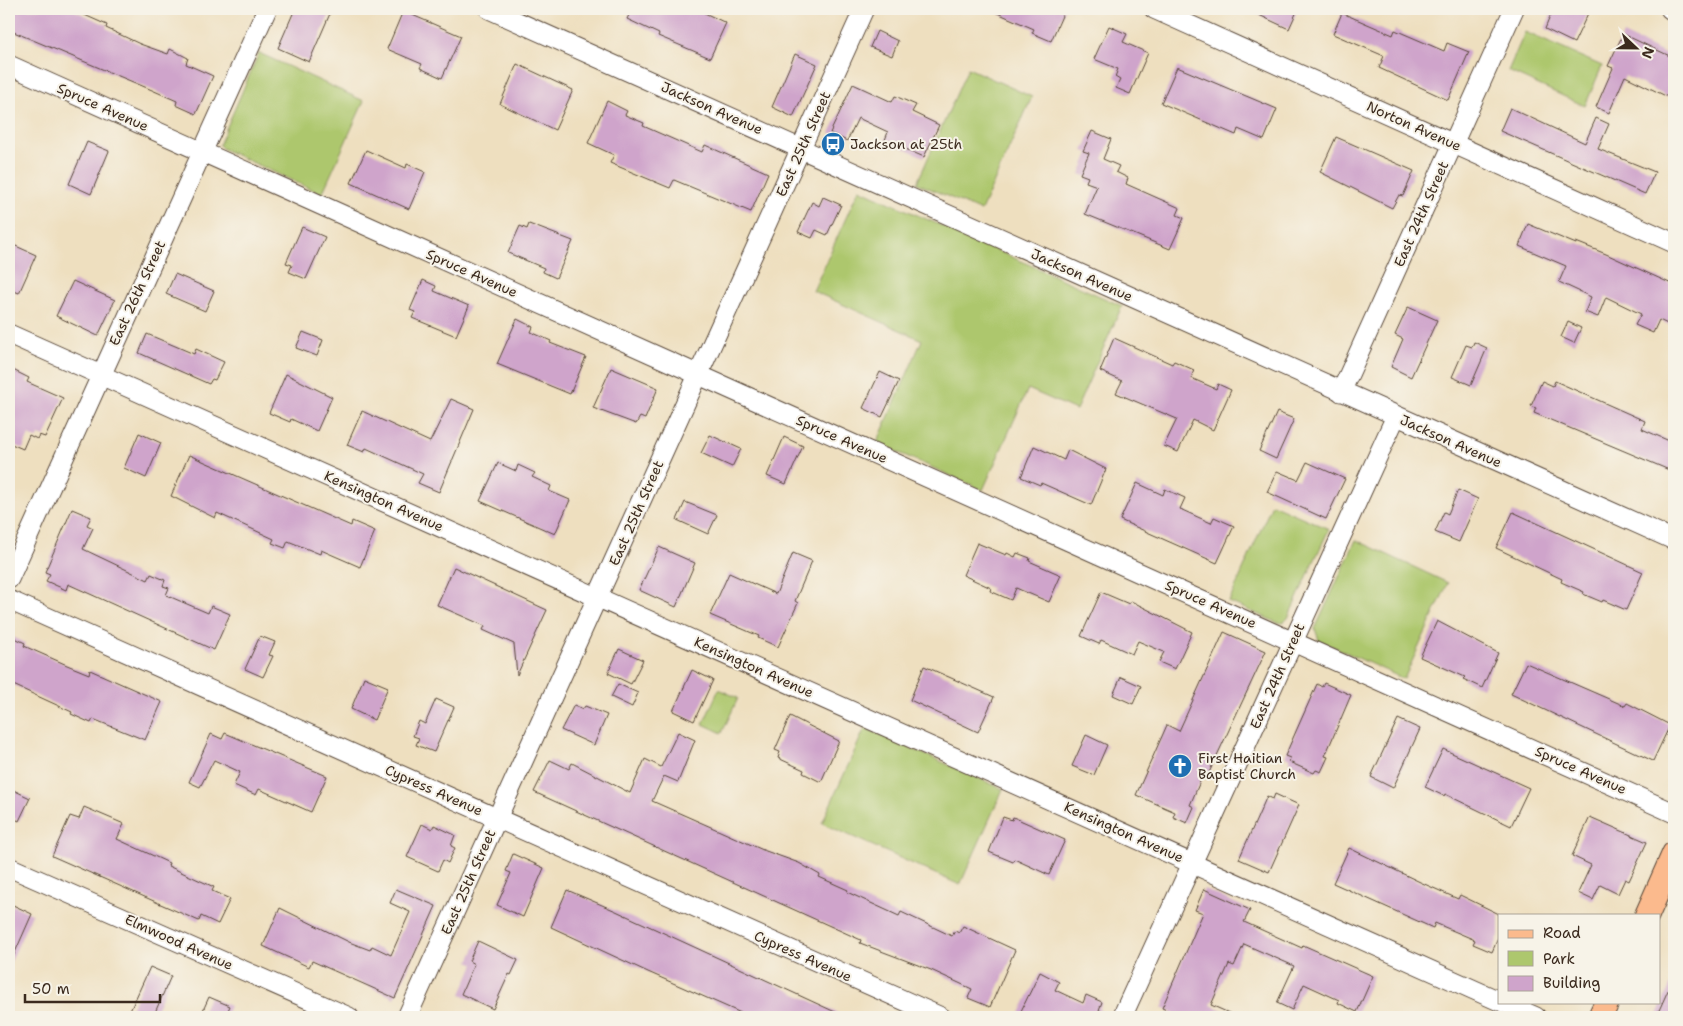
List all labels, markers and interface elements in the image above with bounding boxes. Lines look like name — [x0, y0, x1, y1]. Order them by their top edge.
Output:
north arrow — [1610, 22, 1660, 72]
text: N — [1638, 44, 1658, 61]
street label: Jackson Avenue — [658, 78, 766, 138]
street label: Spruce Avenue — [54, 79, 152, 135]
street label: East 25th Street — [772, 89, 834, 199]
street label: Norton Avenue — [1364, 97, 1464, 155]
bus stop icon: Jackson at 25th — [820, 131, 846, 157]
place label: Jackson at 25th — [850, 135, 962, 153]
street label: East 24th Street — [1390, 158, 1452, 270]
street label: East 26th Street — [105, 238, 169, 348]
street label: Spruce Avenue — [423, 245, 521, 301]
street label: Jackson Avenue — [1028, 245, 1136, 305]
street label: Spruce Avenue — [793, 411, 891, 467]
street label: Jackson Avenue — [1397, 411, 1505, 471]
street label: East 25th Street — [605, 458, 667, 568]
street label: Kensington Avenue — [321, 467, 447, 535]
street label: Spruce Avenue — [1162, 576, 1260, 632]
street label: East 24th Street — [1246, 620, 1308, 732]
street label: Kensington Avenue — [691, 633, 817, 701]
street label: Spruce Avenue — [1532, 742, 1630, 798]
place label: First Haitian Baptist Church — [1198, 749, 1296, 783]
church icon: First Haitian Baptist Church — [1167, 753, 1193, 779]
street label: Cypress Avenue — [382, 760, 486, 820]
street label: Kensington Avenue — [1061, 798, 1187, 866]
street label: East 25th Street — [437, 827, 499, 937]
street label: Elmwood Avenue — [122, 910, 236, 974]
legend — [1498, 914, 1660, 1004]
text: Road — [1543, 923, 1581, 943]
street label: Cypress Avenue — [751, 926, 855, 986]
text: Park — [1543, 949, 1575, 969]
scale bar — [25, 971, 160, 1003]
text: Building — [1543, 973, 1600, 993]
text: 50 m — [32, 979, 70, 999]

